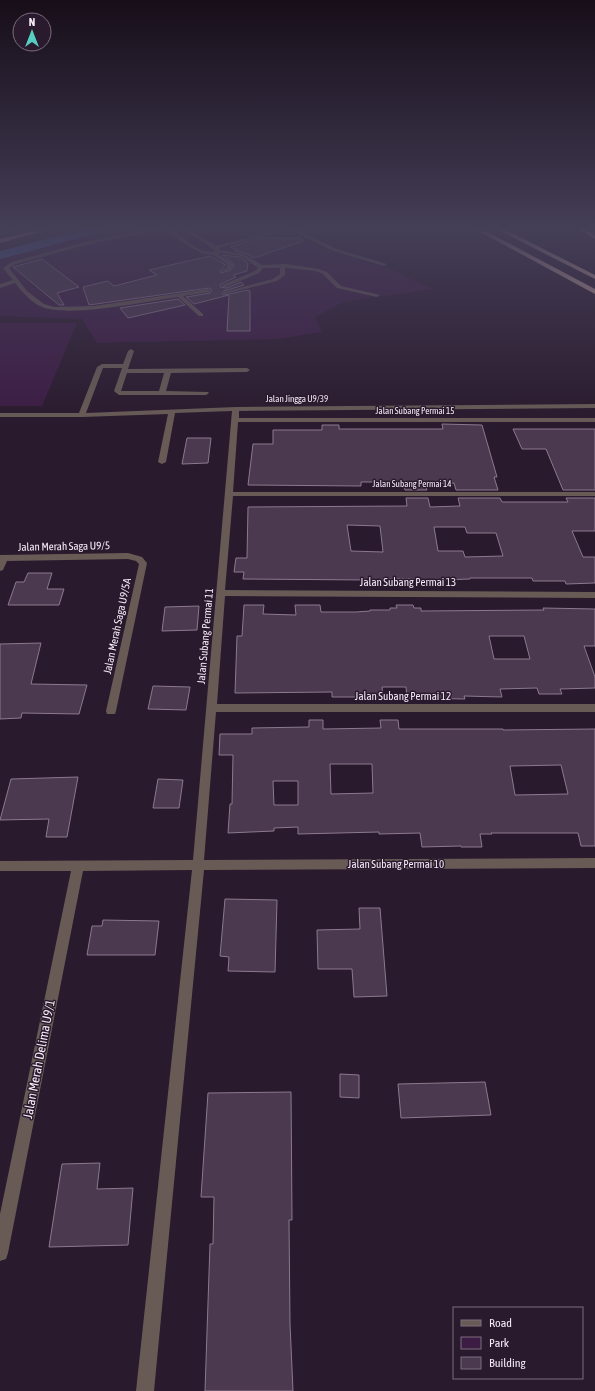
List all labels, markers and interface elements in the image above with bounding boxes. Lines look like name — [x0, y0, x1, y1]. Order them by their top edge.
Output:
north arrow — [12, 12, 52, 52]
text: N — [29, 16, 35, 28]
street label: Jalan Jingga U9/39 — [266, 394, 328, 404]
street label: Jalan Subang Permai 15 — [376, 406, 454, 416]
street label: Jalan Subang Permai 14 — [373, 479, 451, 489]
street label: Jalan Merah Saga U9/5 — [18, 539, 110, 553]
street label: Jalan Merah Saga U9/5A — [101, 576, 133, 675]
street label: Jalan Subang Permai 13 — [360, 576, 456, 588]
street label: Jalan Subang Permai 11 — [195, 588, 215, 684]
street label: Jalan Subang Permai 12 — [355, 690, 451, 702]
street label: Jalan Subang Permai 10 — [348, 858, 444, 870]
street label: Jalan Merah Delima U9/1 — [20, 998, 58, 1120]
legend — [453, 1307, 583, 1379]
text: Road — [489, 1316, 512, 1330]
text: Park — [489, 1336, 510, 1350]
text: Building — [489, 1356, 527, 1370]

